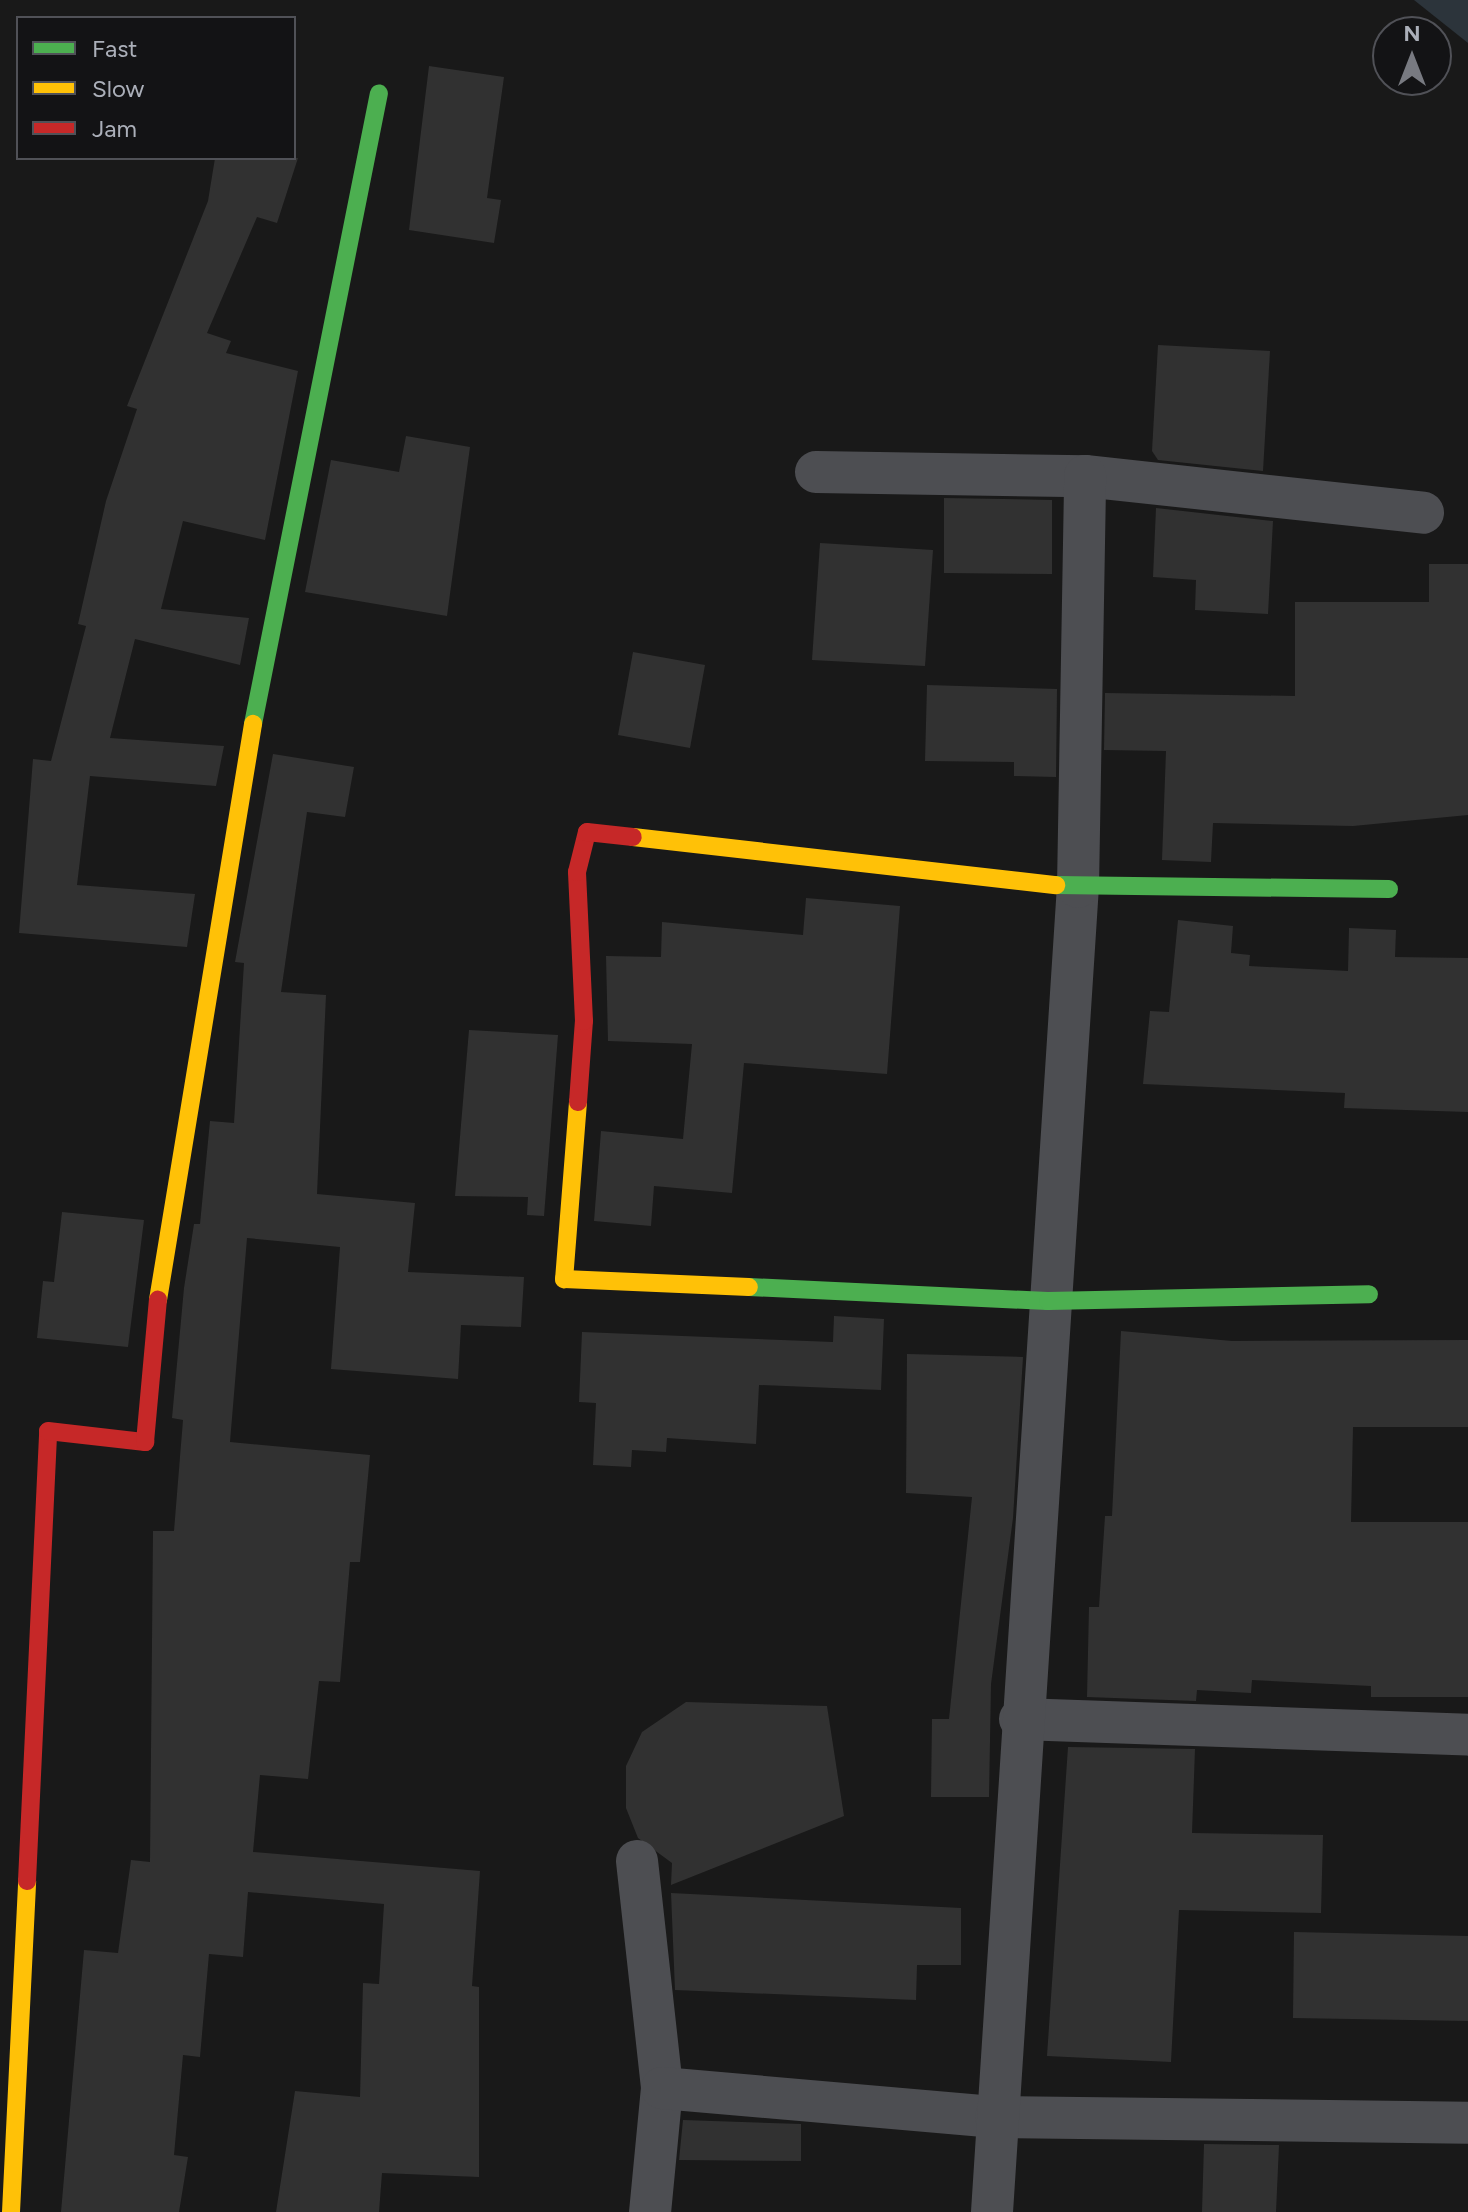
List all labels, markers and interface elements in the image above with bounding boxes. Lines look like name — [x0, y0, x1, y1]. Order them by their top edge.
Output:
legend — [16, 16, 296, 160]
north arrow — [1372, 16, 1452, 96]
text: N — [1403, 20, 1421, 47]
text: Fast — [92, 34, 137, 63]
text: Slow — [92, 74, 144, 103]
text: Jam — [92, 114, 137, 143]

